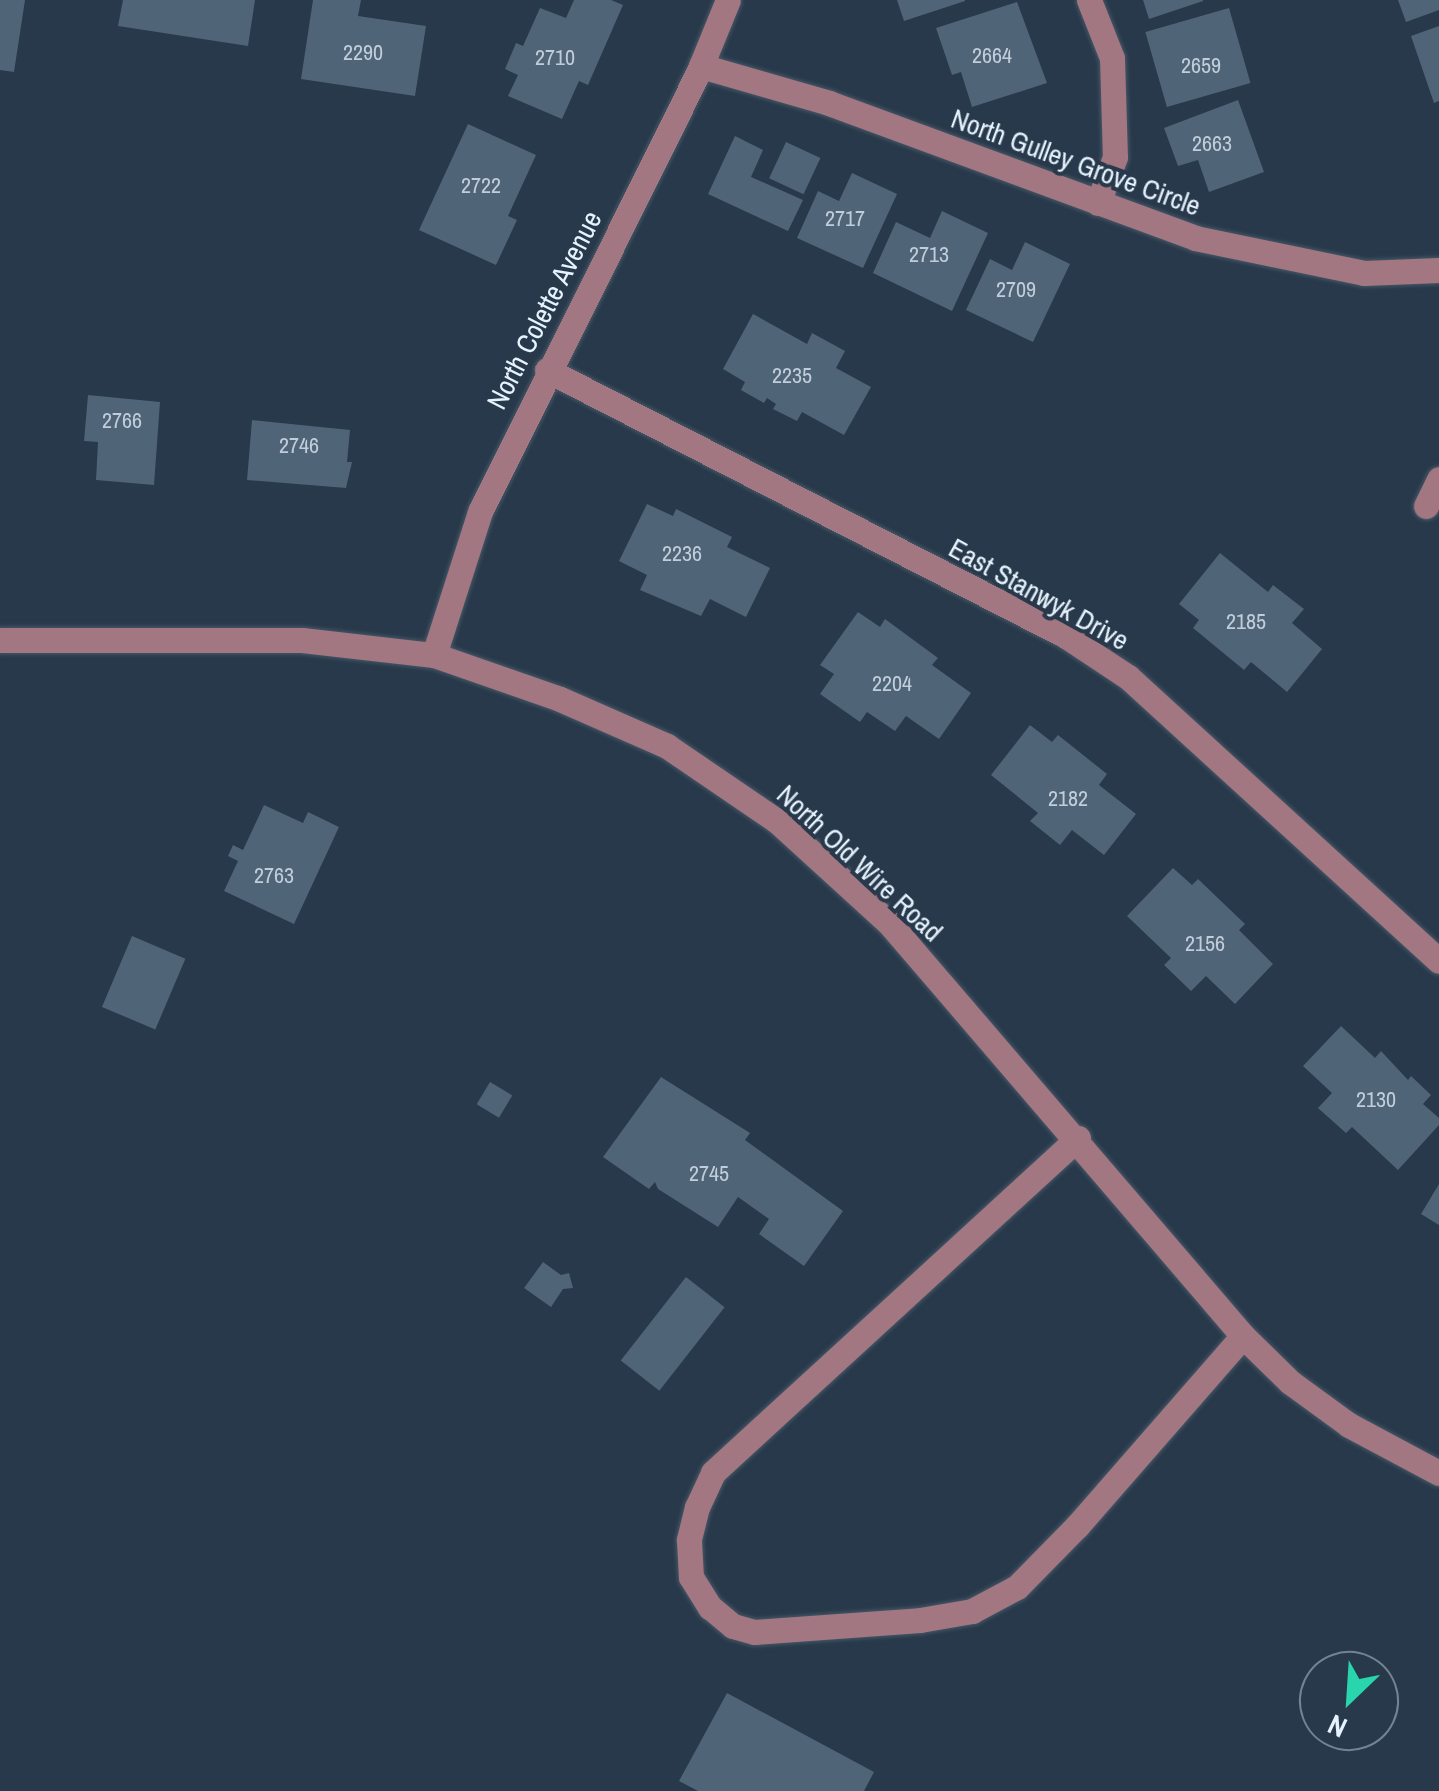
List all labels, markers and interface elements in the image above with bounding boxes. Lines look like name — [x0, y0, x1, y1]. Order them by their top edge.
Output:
house number: 2290 — [343, 40, 383, 66]
house number: 2664 — [972, 43, 1012, 69]
house number: 2710 — [535, 45, 575, 71]
house number: 2659 — [1181, 53, 1221, 79]
street label: North Gulley Grove Circle — [947, 101, 1205, 223]
house number: 2663 — [1192, 131, 1232, 157]
house number: 2722 — [461, 173, 501, 199]
street label: North Colette Avenue — [479, 205, 609, 415]
house number: 2717 — [825, 206, 865, 232]
house number: 2713 — [909, 242, 949, 268]
house number: 2709 — [996, 277, 1036, 303]
house number: 2235 — [772, 363, 812, 389]
house number: 2766 — [102, 408, 142, 434]
house number: 2746 — [279, 433, 319, 459]
street label: East Stanwyk Drive — [943, 531, 1135, 657]
house number: 2236 — [662, 541, 702, 567]
house number: 2185 — [1226, 609, 1266, 635]
house number: 2204 — [872, 671, 912, 697]
street label: North Old Wire Road — [770, 778, 950, 948]
house number: 2182 — [1048, 786, 1088, 812]
house number: 2763 — [254, 863, 294, 889]
house number: 2156 — [1185, 931, 1225, 957]
house number: 2130 — [1356, 1087, 1396, 1113]
house number: 2745 — [689, 1161, 729, 1187]
north arrow — [1299, 1651, 1399, 1751]
text: N — [1322, 1706, 1353, 1747]

